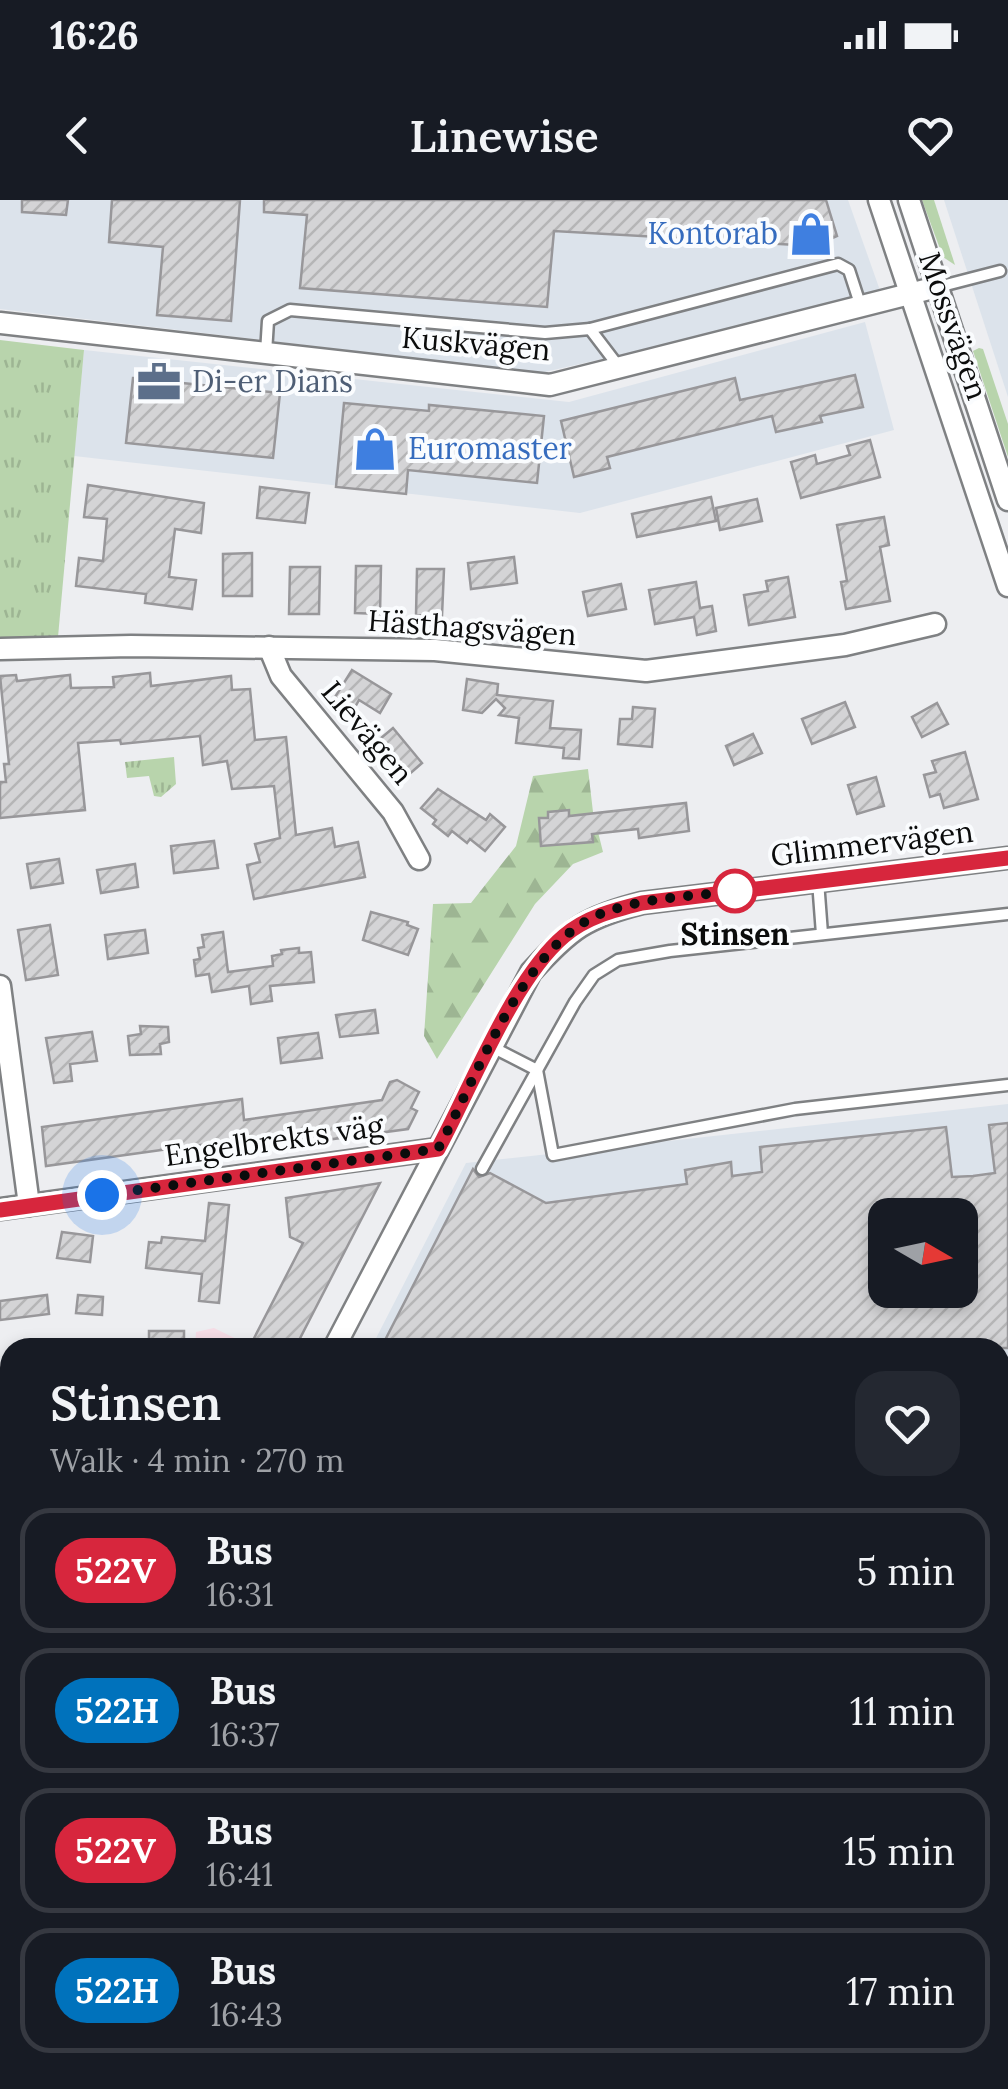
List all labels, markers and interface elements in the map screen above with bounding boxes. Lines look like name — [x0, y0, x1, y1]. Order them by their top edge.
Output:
text: 16:26 — [50, 11, 139, 59]
text: Linewise — [409, 107, 599, 164]
icon: back — [50, 108, 105, 163]
icon: heart — [903, 108, 958, 163]
shop icon: Kontorab — [787, 210, 835, 258]
place label: Kontorab — [648, 214, 778, 252]
street label: Mossvägen — [910, 247, 997, 405]
street label: Kuskvägen — [400, 318, 552, 369]
office icon: Di-er Dians — [135, 358, 183, 406]
place label: Di-er Dians — [192, 362, 353, 400]
shop icon: Euromaster — [351, 425, 399, 473]
place label: Euromaster — [408, 429, 572, 467]
street label: Hästhagsvägen — [366, 601, 578, 654]
street label: Lievägen — [313, 673, 422, 792]
street label: Glimmervägen — [768, 812, 975, 875]
marker: Stinsen — [714, 870, 756, 912]
place label: Stinsen — [681, 915, 789, 953]
street label: Engelbrekts väg — [162, 1106, 387, 1175]
your location — [77, 1170, 127, 1220]
north arrow — [868, 1198, 978, 1308]
map controls — [868, 1198, 978, 1308]
button: heart — [855, 1371, 960, 1476]
text: Stinsen — [50, 1372, 221, 1433]
text: Walk · 4 min · 270 m — [50, 1440, 344, 1481]
text: Bus — [206, 1526, 273, 1574]
text: 5 min — [857, 1547, 955, 1595]
text: 522V — [75, 1548, 156, 1593]
text: 16:31 — [206, 1574, 274, 1615]
text: Bus — [209, 1666, 276, 1714]
text: 11 min — [850, 1687, 955, 1735]
text: 522H — [75, 1688, 159, 1733]
text: 16:37 — [209, 1714, 279, 1755]
text: Bus — [206, 1806, 273, 1854]
text: 15 min — [843, 1827, 955, 1875]
text: 522V — [75, 1828, 156, 1873]
text: 16:41 — [206, 1854, 273, 1895]
text: Bus — [209, 1946, 276, 1994]
text: 17 min — [846, 1967, 955, 2015]
text: 522H — [75, 1968, 159, 2013]
text: 16:43 — [209, 1994, 283, 2035]

